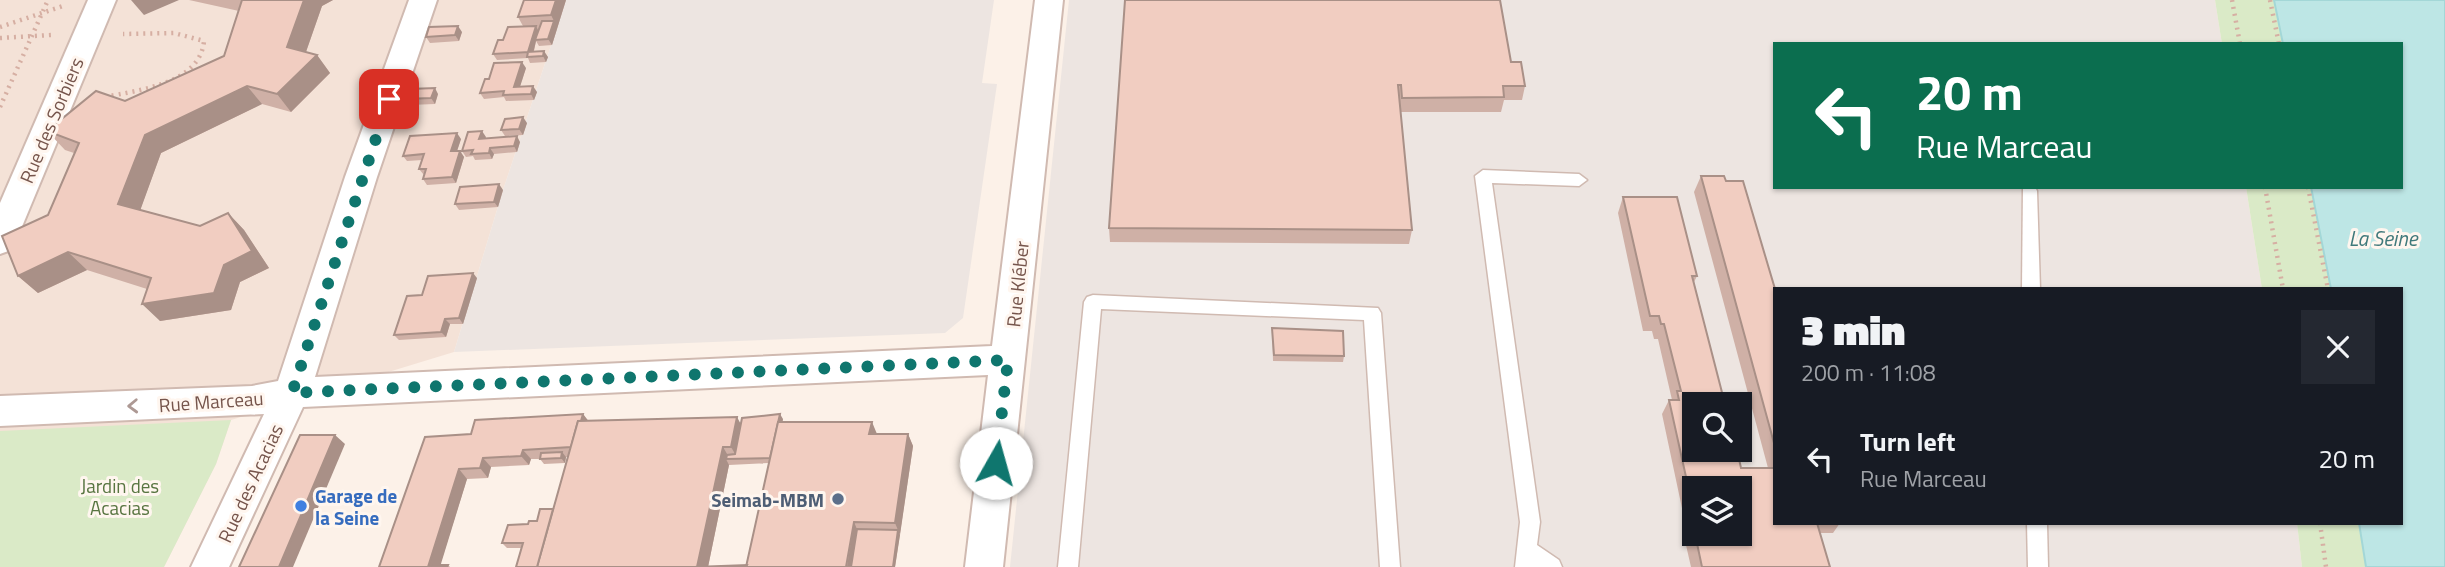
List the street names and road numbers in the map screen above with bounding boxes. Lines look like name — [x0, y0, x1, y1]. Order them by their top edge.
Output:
street label: Rue des Sorbiers — [11, 52, 91, 187]
street label: Rue Kléber — [998, 239, 1036, 329]
street label: Rue Marceau — [158, 383, 264, 419]
street label: Rue des Acacias — [210, 419, 290, 547]

